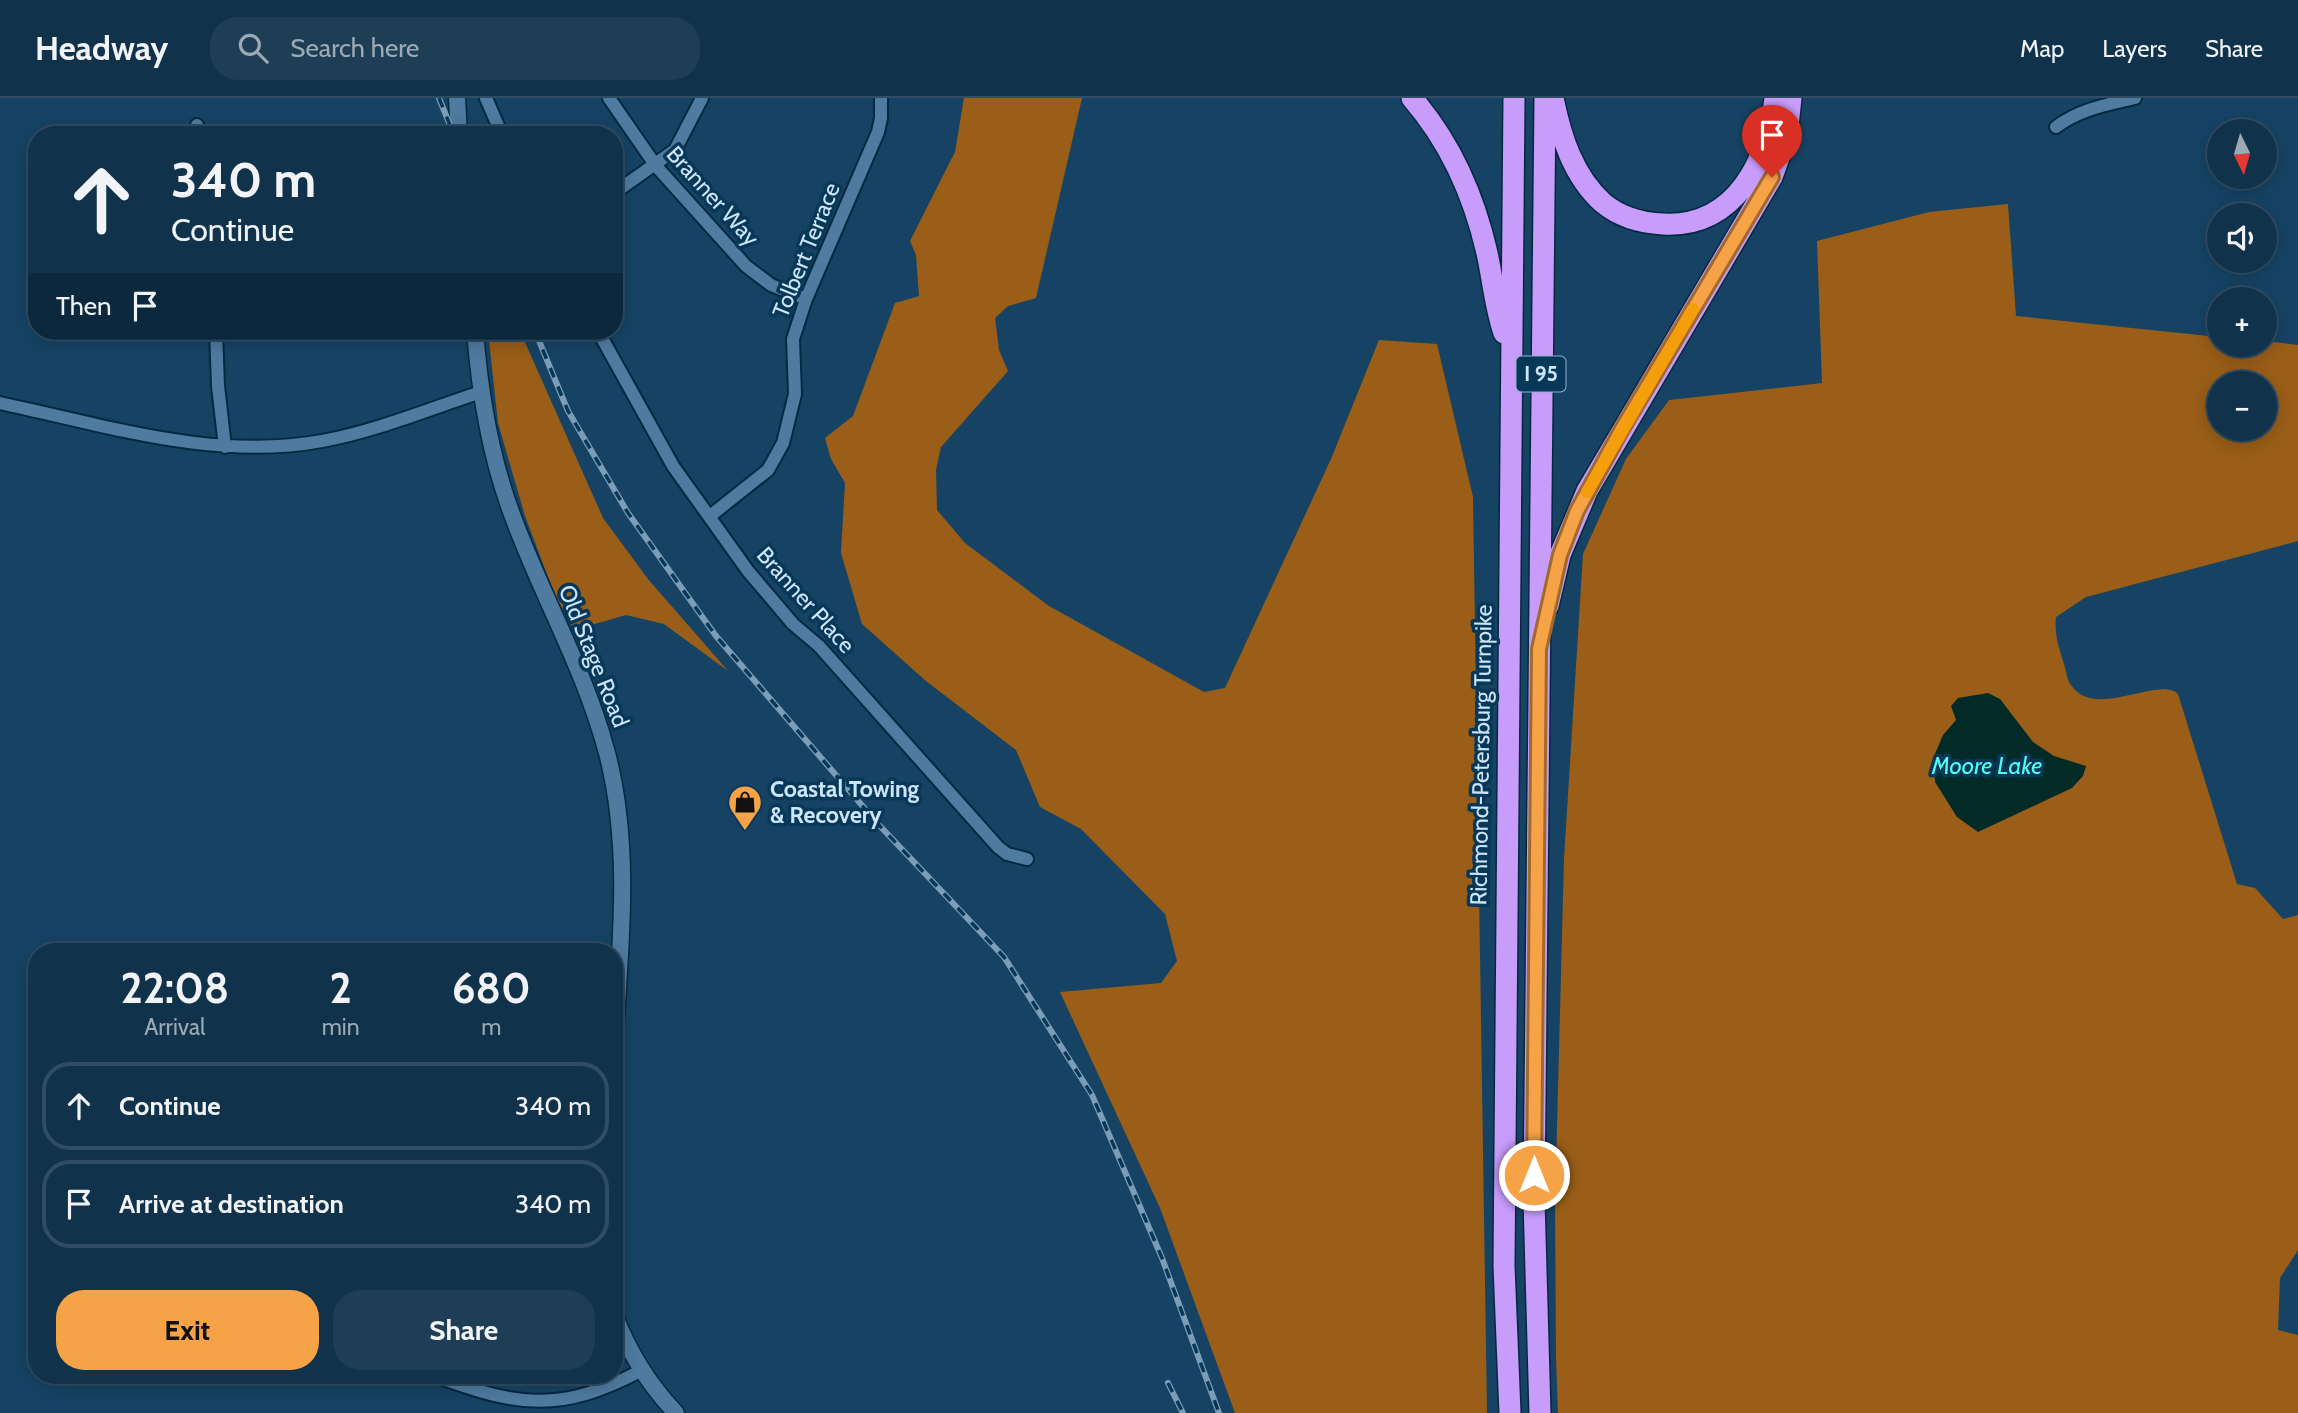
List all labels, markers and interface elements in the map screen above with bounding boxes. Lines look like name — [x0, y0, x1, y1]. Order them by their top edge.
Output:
search box — [210, 17, 700, 80]
text: Headway — [35, 28, 168, 68]
icon: search — [234, 29, 272, 67]
text: Search here — [290, 32, 419, 64]
text: Map — [2020, 34, 2064, 63]
text: Layers — [2102, 34, 2167, 63]
text: Share — [2205, 34, 2263, 63]
pin — [1742, 105, 1802, 177]
icon: arrive — [1753, 116, 1791, 154]
north arrow — [2207, 119, 2277, 189]
map controls — [2207, 119, 2277, 441]
street label: Branner Way — [661, 140, 765, 252]
text: 340 m — [171, 150, 316, 209]
icon: ahead — [56, 154, 147, 245]
street label: Tolbert Terrace — [766, 178, 846, 322]
button: sound — [2207, 203, 2277, 273]
text: Continue — [171, 210, 294, 249]
icon: arrive — [126, 287, 164, 325]
button: + — [2207, 287, 2277, 357]
text: Then — [56, 290, 112, 322]
road number: I 95 — [1516, 356, 1566, 392]
button: − — [2207, 371, 2277, 441]
street label: Branner Place — [751, 541, 861, 659]
street label: Old Stage Road — [553, 581, 635, 731]
street label: Richmond-Petersburg Turnpike — [1464, 604, 1498, 906]
water label: Moore Lake — [1931, 751, 2042, 780]
place label: Coastal Towing & Recovery — [770, 775, 920, 829]
shop icon: Coastal Towing & Recovery — [726, 783, 764, 832]
text: 22:08 — [120, 962, 229, 1014]
text: 2 — [329, 962, 352, 1014]
text: 680 — [452, 962, 531, 1014]
text: Arrival — [144, 1013, 205, 1041]
text: min — [322, 1013, 360, 1041]
text: m — [481, 1013, 501, 1041]
icon: ahead — [60, 1087, 98, 1125]
text: Continue — [119, 1090, 221, 1122]
text: 340 m — [515, 1090, 591, 1122]
position arrow — [1497, 1138, 1571, 1212]
icon: arrive — [60, 1185, 98, 1223]
text: Arrive at destination — [119, 1188, 344, 1220]
text: 340 m — [515, 1188, 591, 1220]
button: Exit — [56, 1290, 319, 1370]
button: Share — [333, 1290, 595, 1370]

